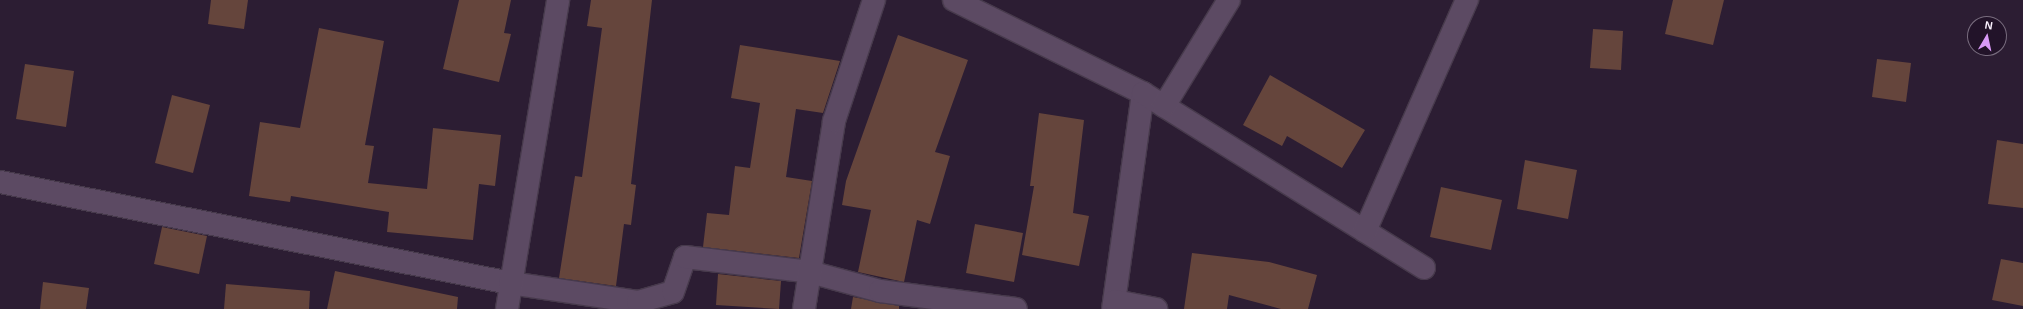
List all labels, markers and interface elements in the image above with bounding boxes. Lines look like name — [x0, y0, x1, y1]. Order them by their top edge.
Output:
north arrow — [1967, 16, 2007, 56]
text: N — [1984, 19, 1994, 32]

